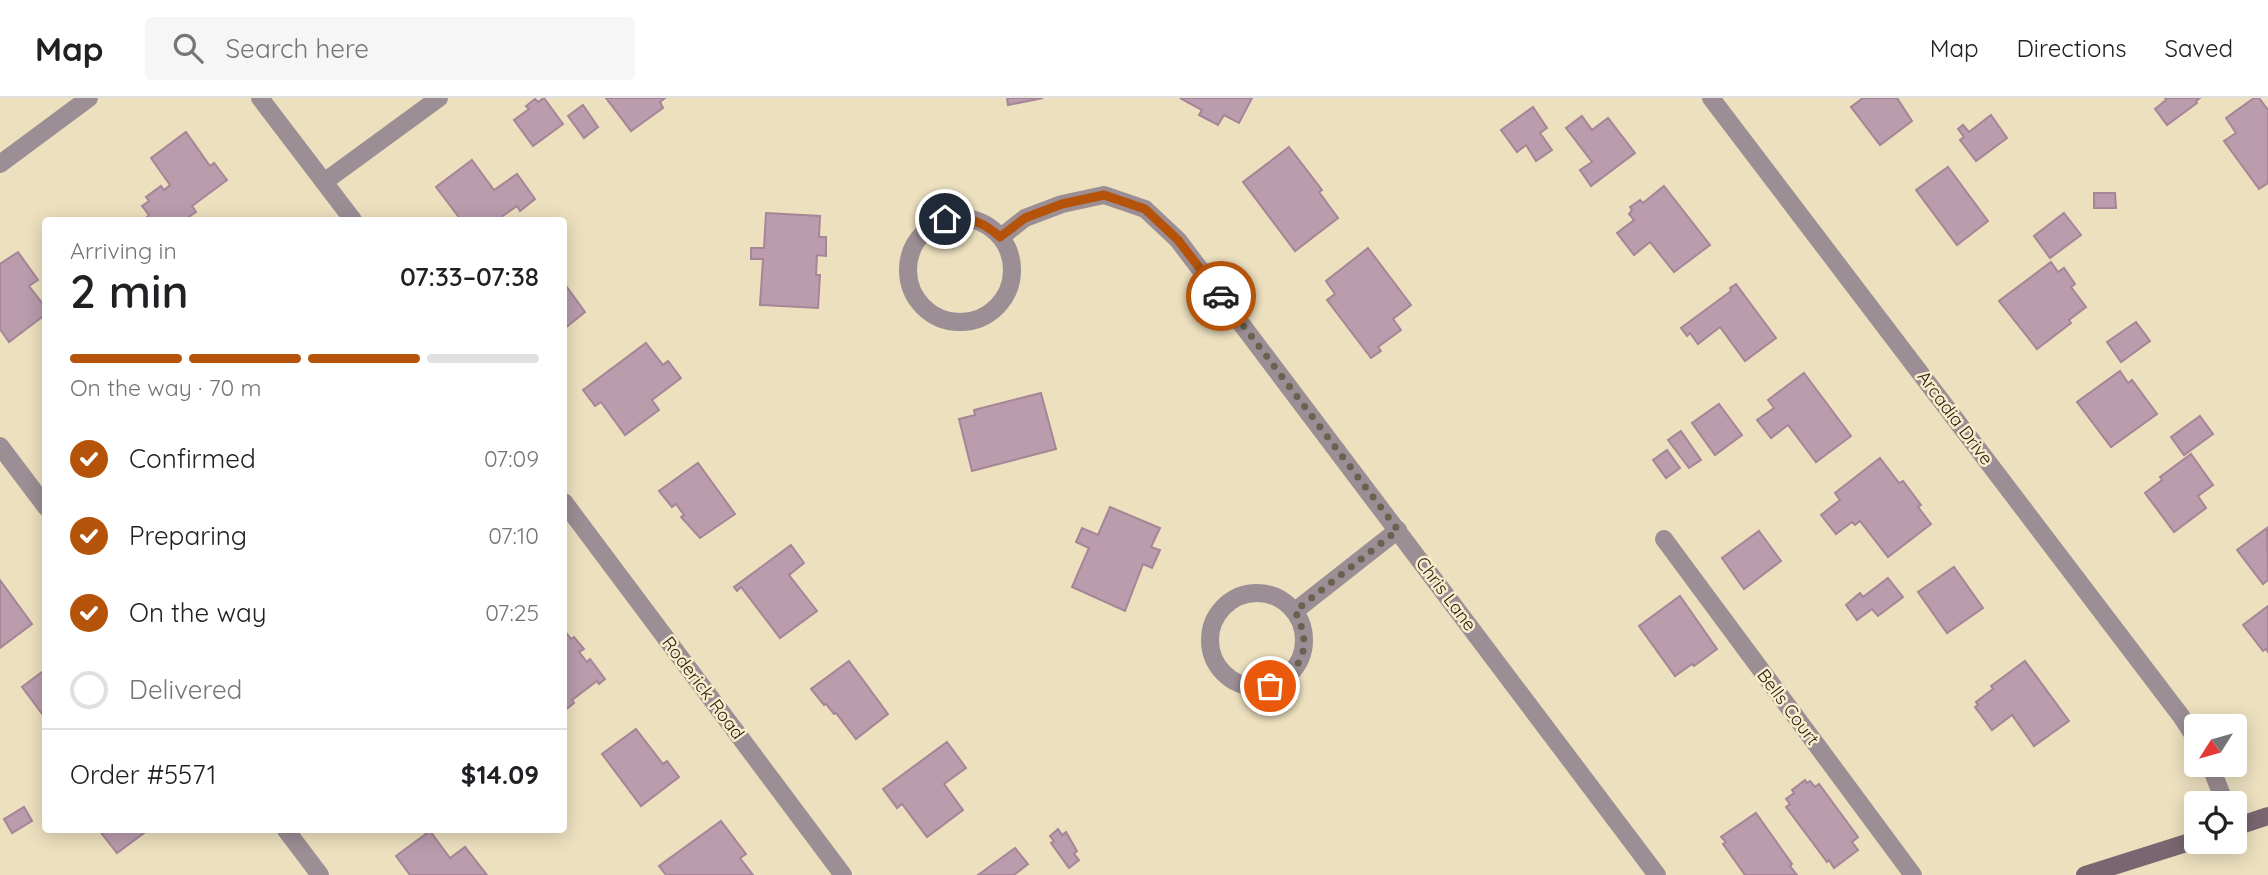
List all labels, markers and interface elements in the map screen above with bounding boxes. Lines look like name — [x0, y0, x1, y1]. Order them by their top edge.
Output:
search box — [145, 17, 635, 80]
text: Map — [35, 28, 103, 69]
icon: search — [169, 29, 207, 67]
text: Search here — [225, 32, 369, 65]
text: Map — [1930, 33, 1979, 63]
text: Directions — [2017, 33, 2127, 63]
text: Saved — [2165, 33, 2233, 63]
pin — [915, 189, 975, 249]
icon: home — [926, 200, 964, 238]
text: Arriving in — [70, 236, 177, 265]
text: 07:33–07:38 — [400, 260, 539, 293]
courier — [1186, 261, 1256, 331]
text: 2 min — [70, 262, 189, 320]
icon: car — [1202, 277, 1240, 315]
street label: Arcadia Drive — [1912, 366, 1998, 469]
text: On the way · 70 m — [70, 373, 262, 402]
icon: check — [70, 440, 108, 478]
text: Confirmed — [129, 442, 256, 475]
text: 07:09 — [484, 444, 539, 473]
icon: check — [70, 517, 108, 555]
text: Preparing — [129, 519, 247, 552]
text: 07:10 — [488, 521, 539, 550]
street label: Chris Lane — [1411, 552, 1482, 635]
icon: check — [70, 594, 108, 632]
text: On the way — [129, 596, 267, 629]
text: 07:25 — [485, 598, 539, 627]
street label: Roderick Road — [657, 632, 750, 744]
pin — [1240, 656, 1300, 716]
street label: Bells Court — [1752, 664, 1824, 749]
icon: bag — [1251, 667, 1289, 705]
text: Delivered — [129, 673, 242, 706]
north arrow — [2184, 714, 2247, 777]
map controls — [2184, 714, 2247, 854]
text: Order #5571 — [70, 758, 216, 791]
text: $14.09 — [461, 758, 539, 791]
button: locate — [2184, 791, 2247, 854]

